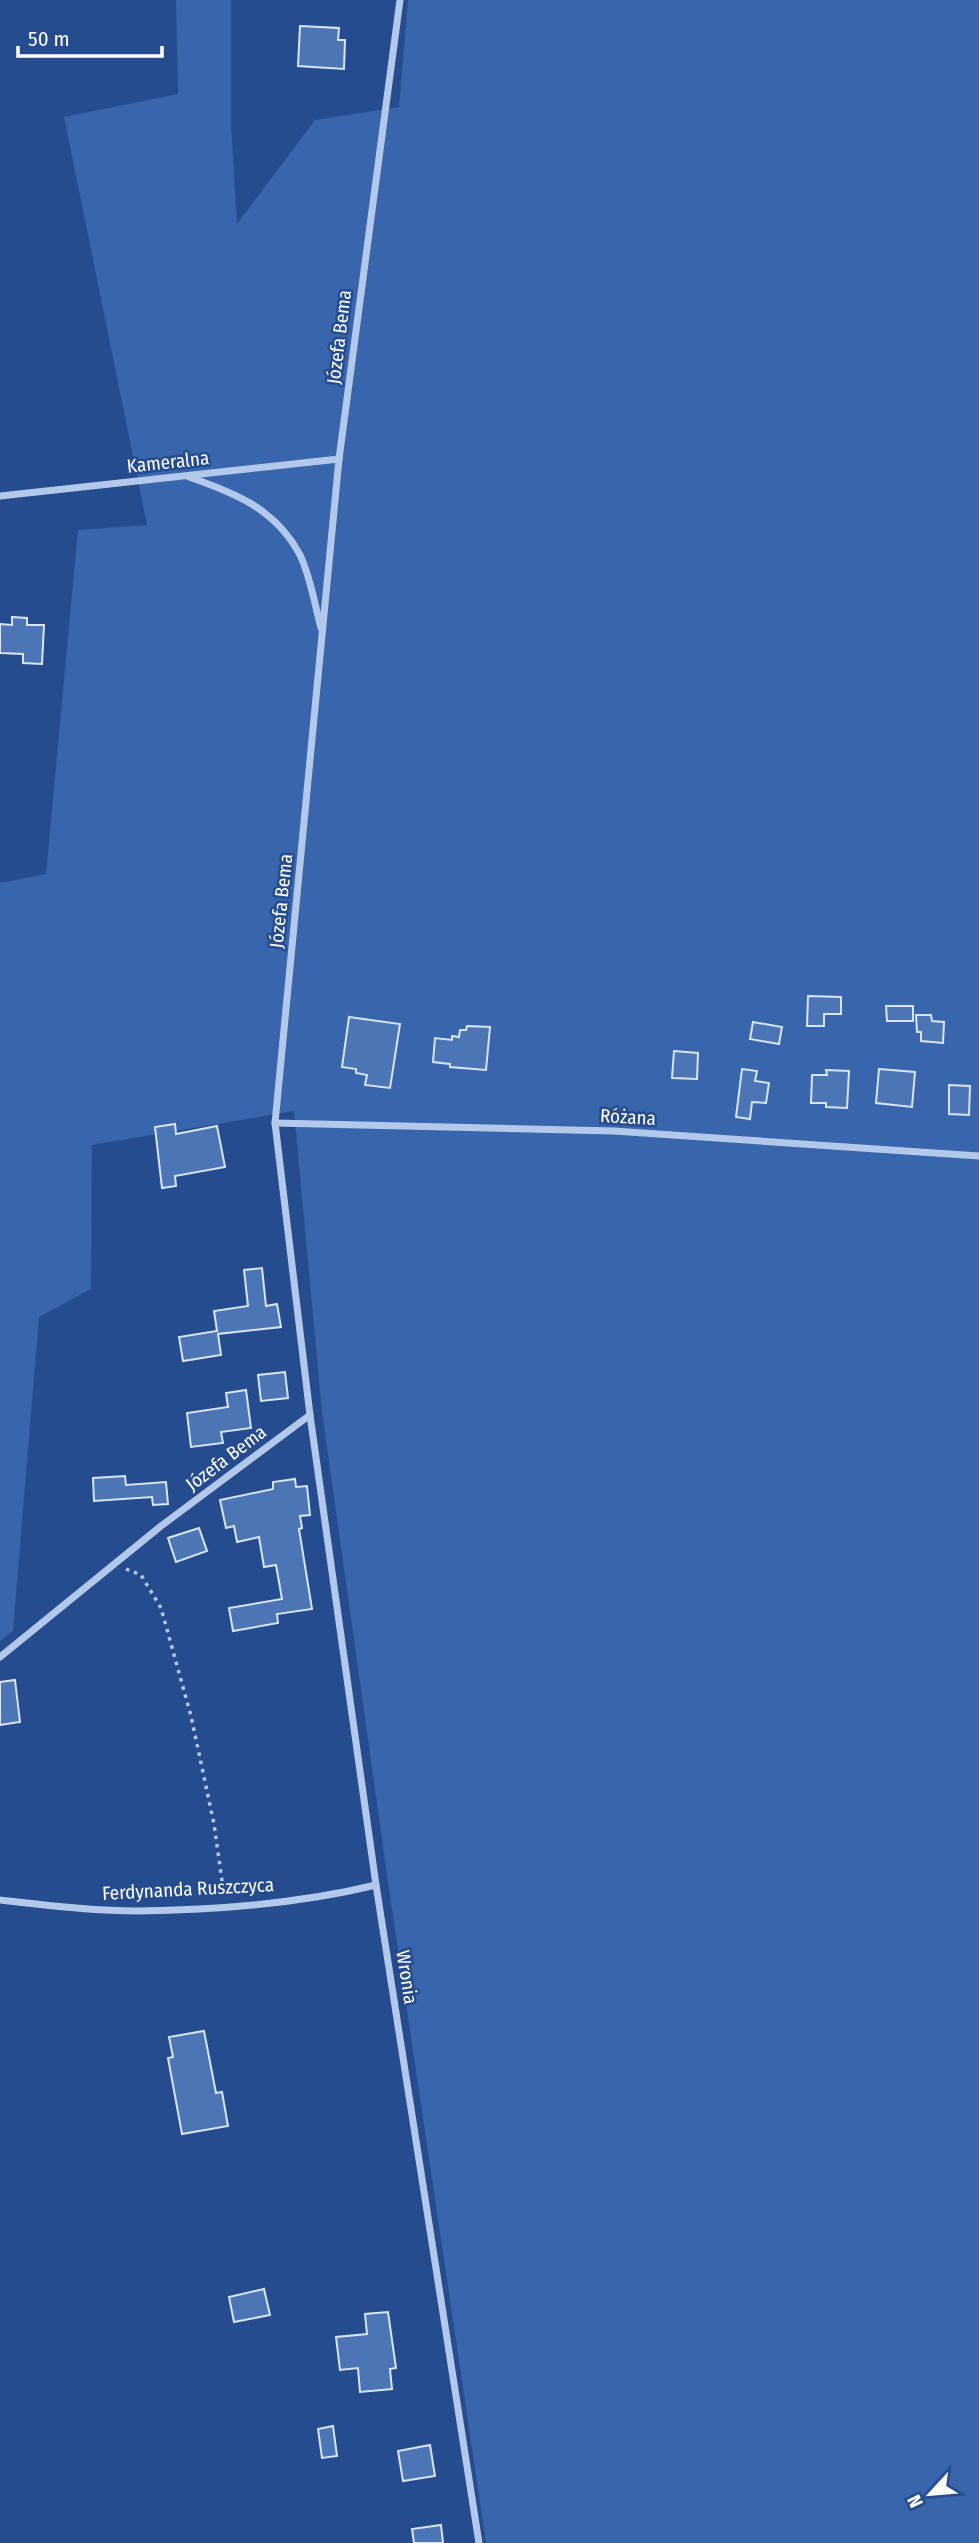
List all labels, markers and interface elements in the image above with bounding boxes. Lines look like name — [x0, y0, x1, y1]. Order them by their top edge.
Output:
scale bar — [18, 14, 161, 58]
text: 50 m — [28, 26, 70, 52]
street label: Józefa Bema — [322, 289, 356, 385]
street label: Kameralna — [126, 446, 210, 478]
street label: Józefa Bema — [265, 853, 297, 949]
street label: Różana — [600, 1104, 656, 1130]
street label: Józefa Bema — [181, 1420, 271, 1496]
street label: Ferdynanda Ruszczyca — [101, 1873, 275, 1905]
street label: Wronia — [391, 1948, 423, 2006]
north arrow — [895, 2459, 965, 2529]
text: N — [902, 2491, 928, 2511]

